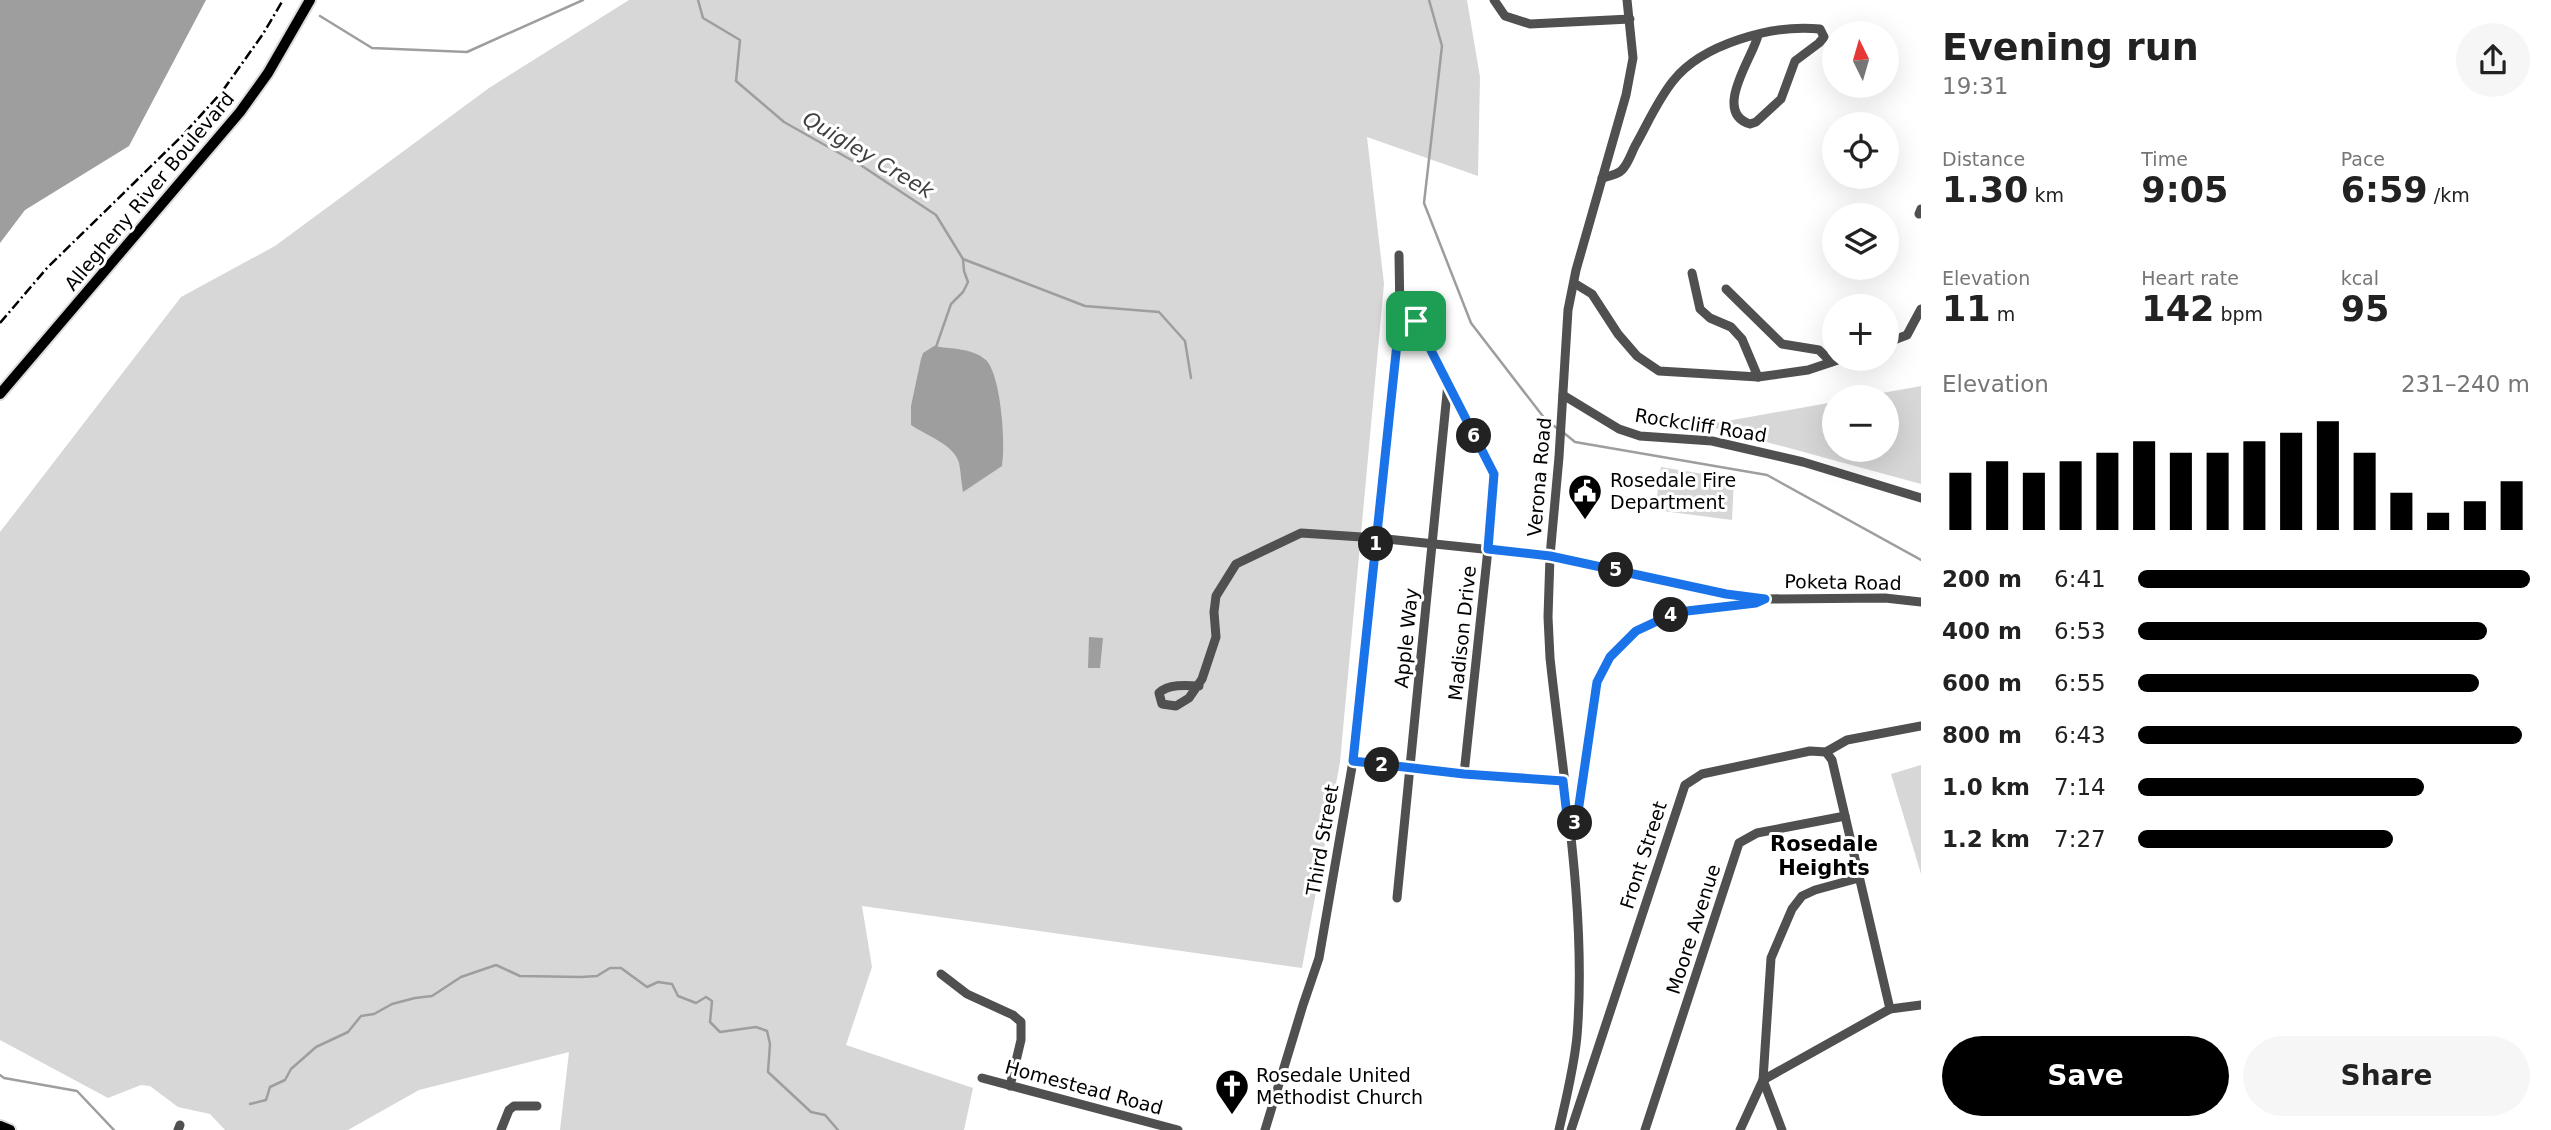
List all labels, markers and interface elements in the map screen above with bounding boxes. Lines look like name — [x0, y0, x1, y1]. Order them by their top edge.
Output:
north arrow — [1822, 21, 1899, 98]
map controls — [1822, 21, 1899, 462]
button: share — [2456, 23, 2530, 97]
text: Evening run — [1942, 25, 2199, 69]
text: 19:31 — [1942, 73, 2008, 99]
street label: Allegheny River Boulevard — [60, 88, 238, 294]
water label: Quigley Creek — [798, 107, 938, 204]
button: locate — [1822, 112, 1899, 189]
text: Distance — [1942, 148, 2025, 170]
text: Time — [2141, 148, 2188, 170]
text: Pace — [2341, 148, 2385, 170]
text: 1.30 — [1942, 170, 2028, 210]
text: 9:05 — [2141, 170, 2228, 210]
text: 6:59 — [2341, 170, 2428, 210]
text: km — [2028, 184, 2064, 206]
text: /km — [2428, 184, 2470, 206]
button: layers — [1822, 203, 1899, 280]
text: Elevation — [1942, 267, 2030, 289]
text: Heart rate — [2141, 267, 2239, 289]
text: kcal — [2341, 267, 2379, 289]
text: 11 — [1942, 289, 1991, 329]
text: 142 — [2141, 289, 2214, 329]
text: 95 — [2341, 289, 2389, 329]
pin — [1386, 291, 1446, 351]
button: + — [1822, 294, 1899, 371]
icon: arrive — [1397, 302, 1435, 340]
text: m — [1991, 303, 2015, 325]
text: bpm — [2214, 303, 2263, 325]
text: Elevation — [1942, 371, 2049, 397]
text: 231–240 m — [2401, 371, 2530, 397]
button: − — [1822, 385, 1899, 462]
street label: Rockcliff Road — [1633, 404, 1769, 446]
street label: Verona Road — [1523, 416, 1555, 538]
pin: 6 — [1456, 418, 1492, 453]
text: 6 — [1467, 424, 1480, 446]
place label: Rosedale Fire Department — [1610, 469, 1736, 513]
public building icon: Rosedale Fire Department — [1566, 472, 1604, 521]
pin: 1 — [1358, 526, 1394, 562]
text: 1 — [1369, 532, 1382, 554]
pin: 5 — [1598, 552, 1634, 588]
text: 5 — [1609, 558, 1622, 580]
street label: Madison Drive — [1444, 564, 1480, 702]
text: 200 m — [1942, 566, 2022, 592]
text: 6:41 — [2054, 566, 2106, 592]
street label: Poketa Road — [1784, 570, 1902, 594]
street label: Apple Way — [1390, 587, 1422, 689]
pin: 4 — [1654, 598, 1688, 632]
text: 4 — [1664, 603, 1677, 625]
text: 400 m — [1942, 618, 2022, 644]
text: 6:53 — [2054, 618, 2106, 644]
text: 600 m — [1942, 670, 2022, 696]
text: 6:55 — [2054, 670, 2106, 696]
text: 800 m — [1942, 722, 2022, 748]
text: 6:43 — [2054, 722, 2106, 748]
pin: 2 — [1364, 748, 1400, 782]
text: 2 — [1375, 753, 1388, 775]
text: 1.0 km — [1942, 774, 2030, 800]
text: 7:14 — [2054, 774, 2106, 800]
street label: Third Street — [1301, 783, 1343, 898]
street label: Front Street — [1615, 798, 1671, 912]
pin: 3 — [1558, 806, 1592, 840]
text: 3 — [1568, 811, 1581, 833]
text: 1.2 km — [1942, 826, 2030, 852]
text: 7:27 — [2054, 826, 2106, 852]
district label: Rosedale Heights — [1770, 832, 1878, 880]
street label: Moore Avenue — [1662, 861, 1724, 997]
button: Save — [1942, 1036, 2229, 1116]
button: Share — [2243, 1036, 2530, 1116]
street label: Homestead Road — [1003, 1055, 1165, 1119]
place label: Rosedale United Methodist Church — [1256, 1064, 1423, 1108]
church icon: Rosedale United Methodist Church — [1213, 1067, 1251, 1116]

